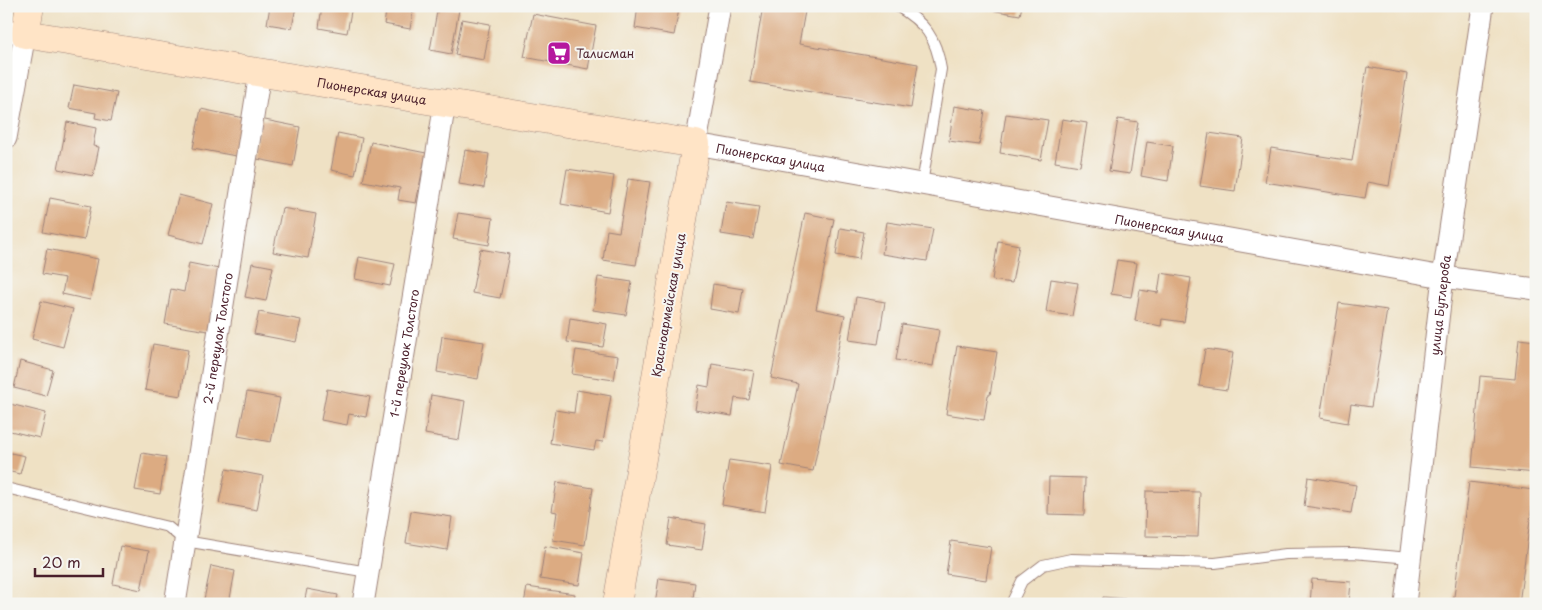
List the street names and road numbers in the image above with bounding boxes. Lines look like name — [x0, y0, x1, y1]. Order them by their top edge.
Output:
street label: Пионерская улица — [316, 73, 428, 109]
street label: Пионерская улица — [715, 139, 827, 176]
street label: Пионерская улица — [1113, 210, 1226, 247]
street label: Красноармейская улица — [646, 231, 690, 378]
street label: улица Бутлерова — [1425, 253, 1455, 356]
street label: 2-й переулок Толстого — [198, 271, 237, 405]
street label: 1-й переулок Толстого — [385, 288, 423, 419]

